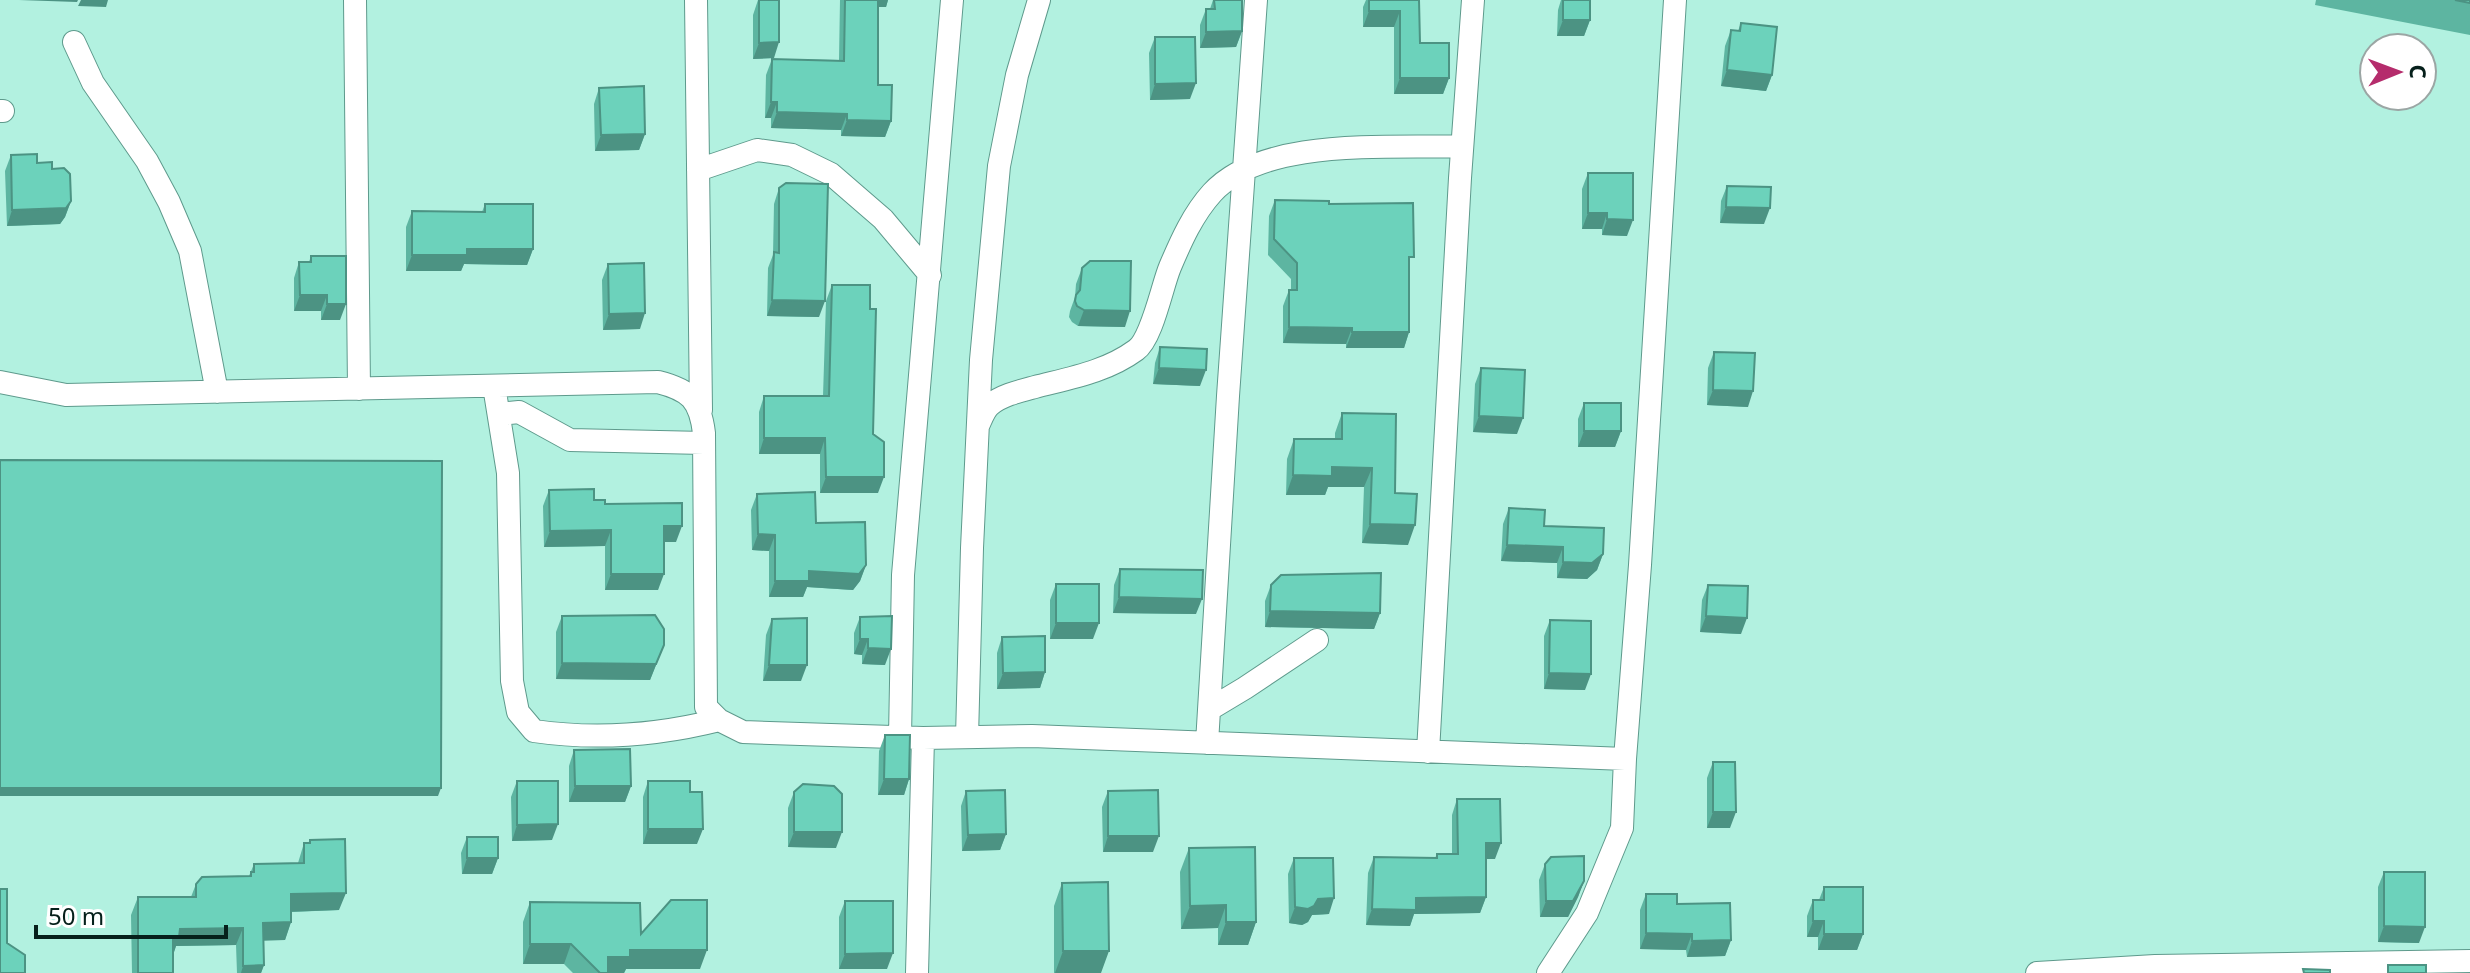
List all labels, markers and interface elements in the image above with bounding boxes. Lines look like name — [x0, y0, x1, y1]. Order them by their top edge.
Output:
north arrow — [2358, 32, 2438, 112]
text: С — [2404, 64, 2434, 79]
scale bar — [36, 889, 226, 939]
text: 50 m — [48, 899, 104, 932]

